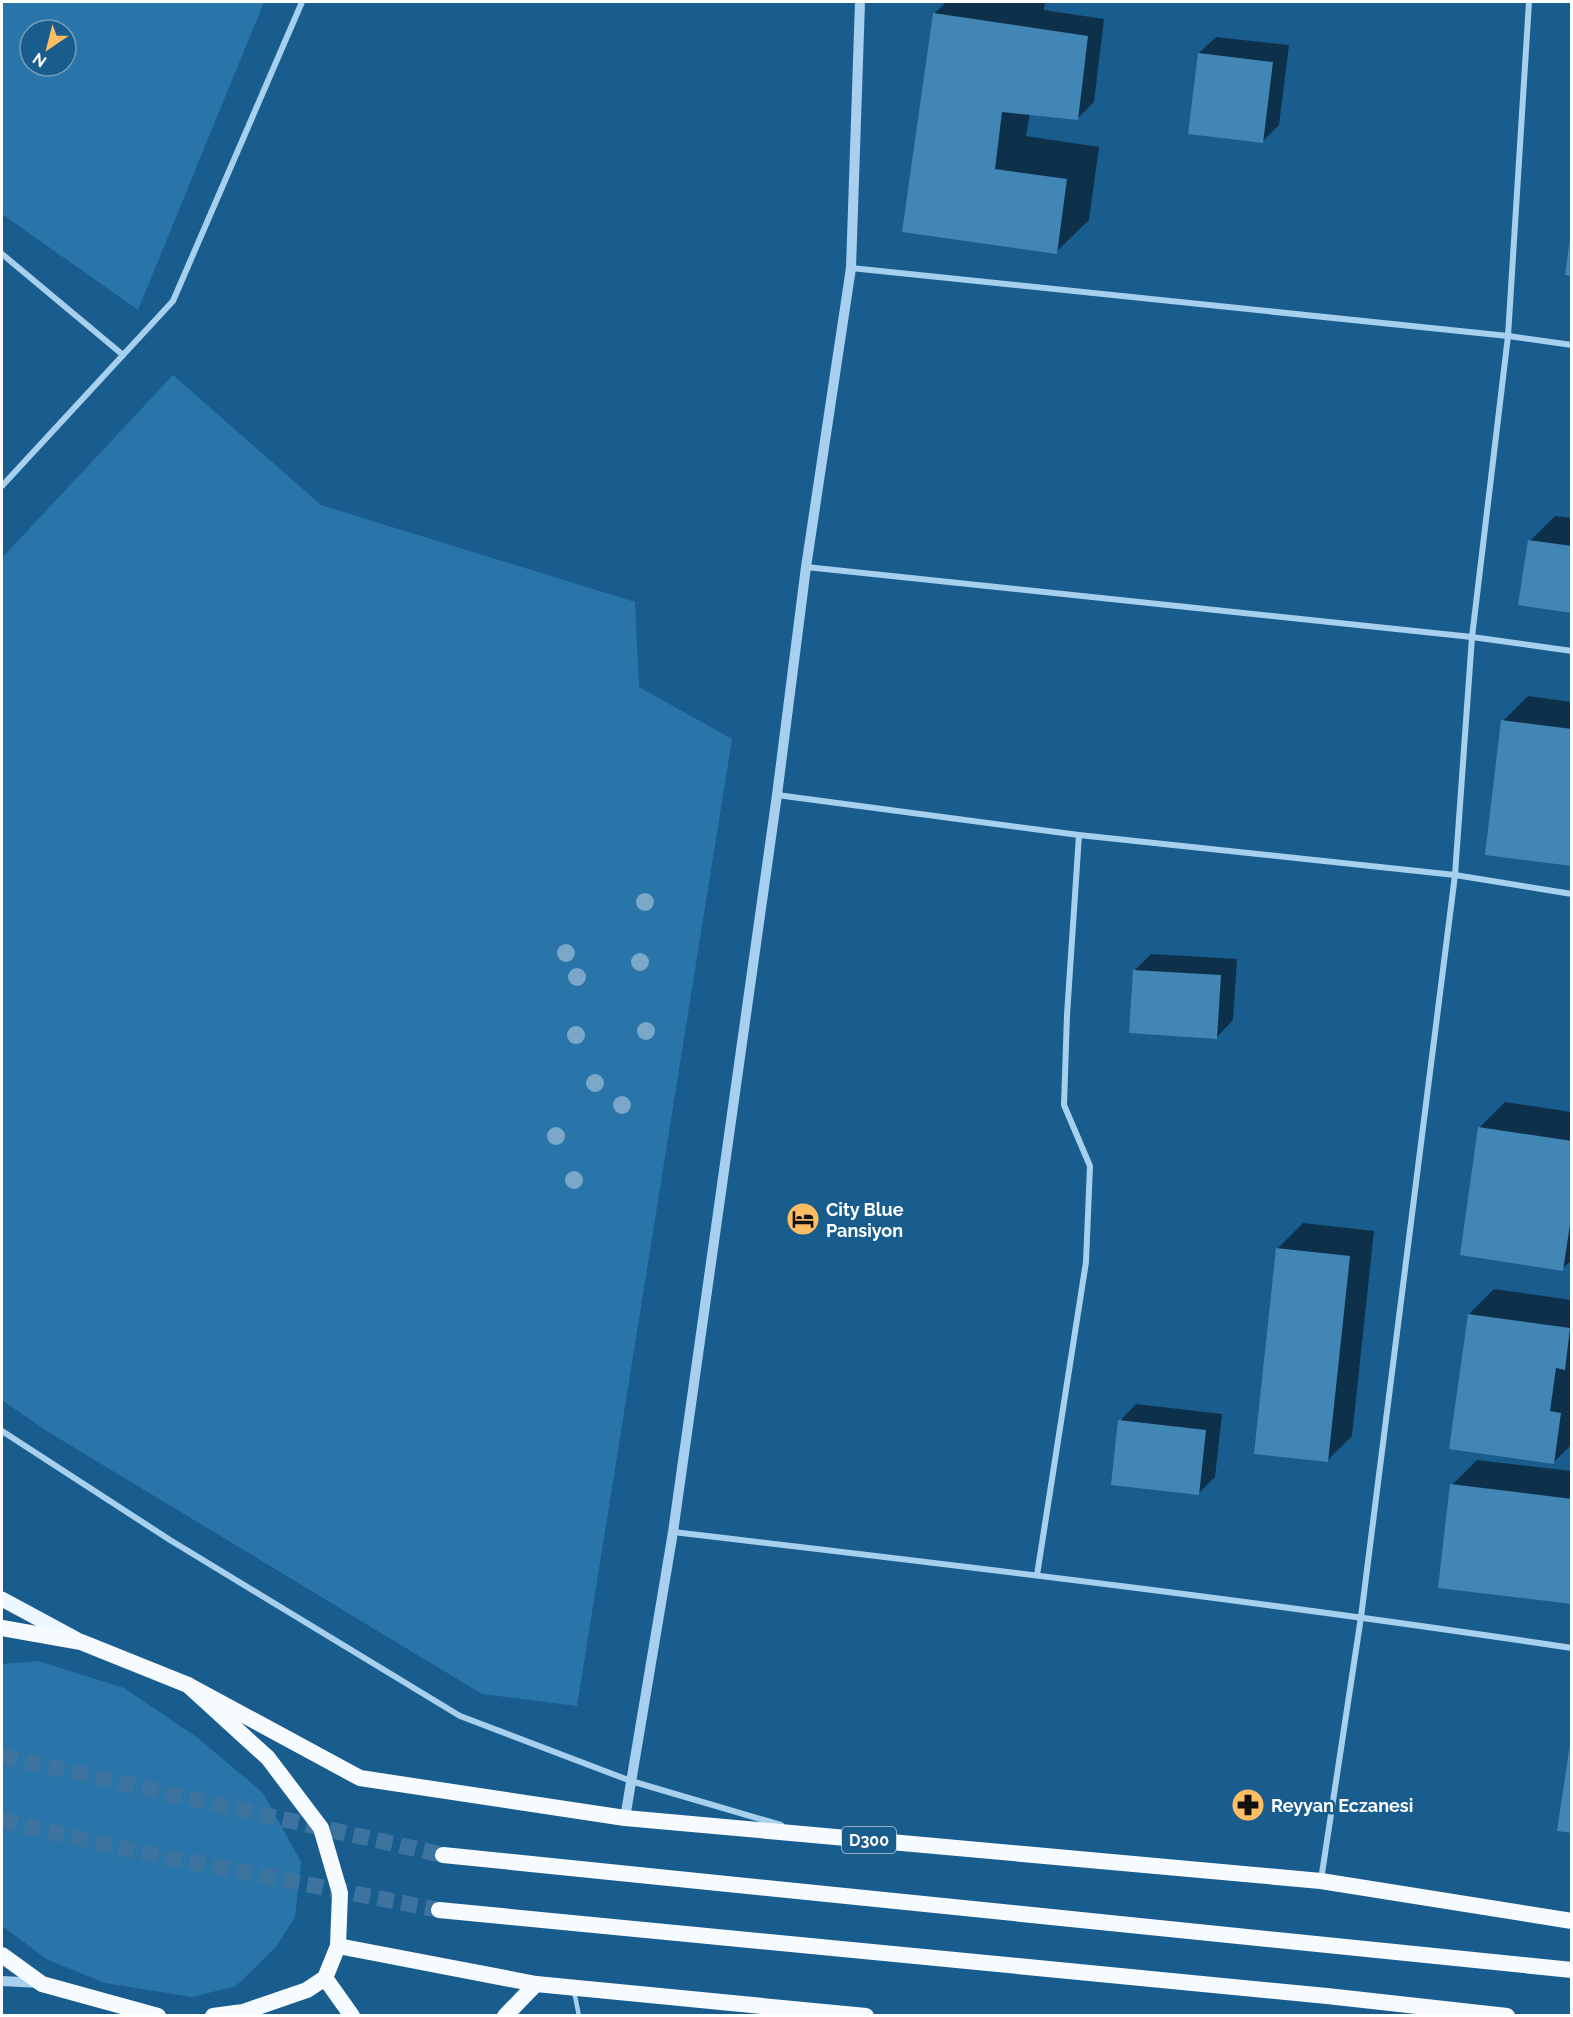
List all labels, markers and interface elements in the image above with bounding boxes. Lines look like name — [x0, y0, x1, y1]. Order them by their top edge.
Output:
north arrow — [18, 18, 78, 78]
text: N — [29, 49, 50, 71]
place label: City Blue Pansiyon — [826, 1199, 904, 1241]
hotel icon: City Blue Pansiyon — [785, 1201, 821, 1237]
pharmacy icon: Reyyan Eczanesi — [1230, 1787, 1266, 1823]
place label: Reyyan Eczanesi — [1271, 1795, 1413, 1816]
road number: D300 — [842, 1827, 896, 1853]

